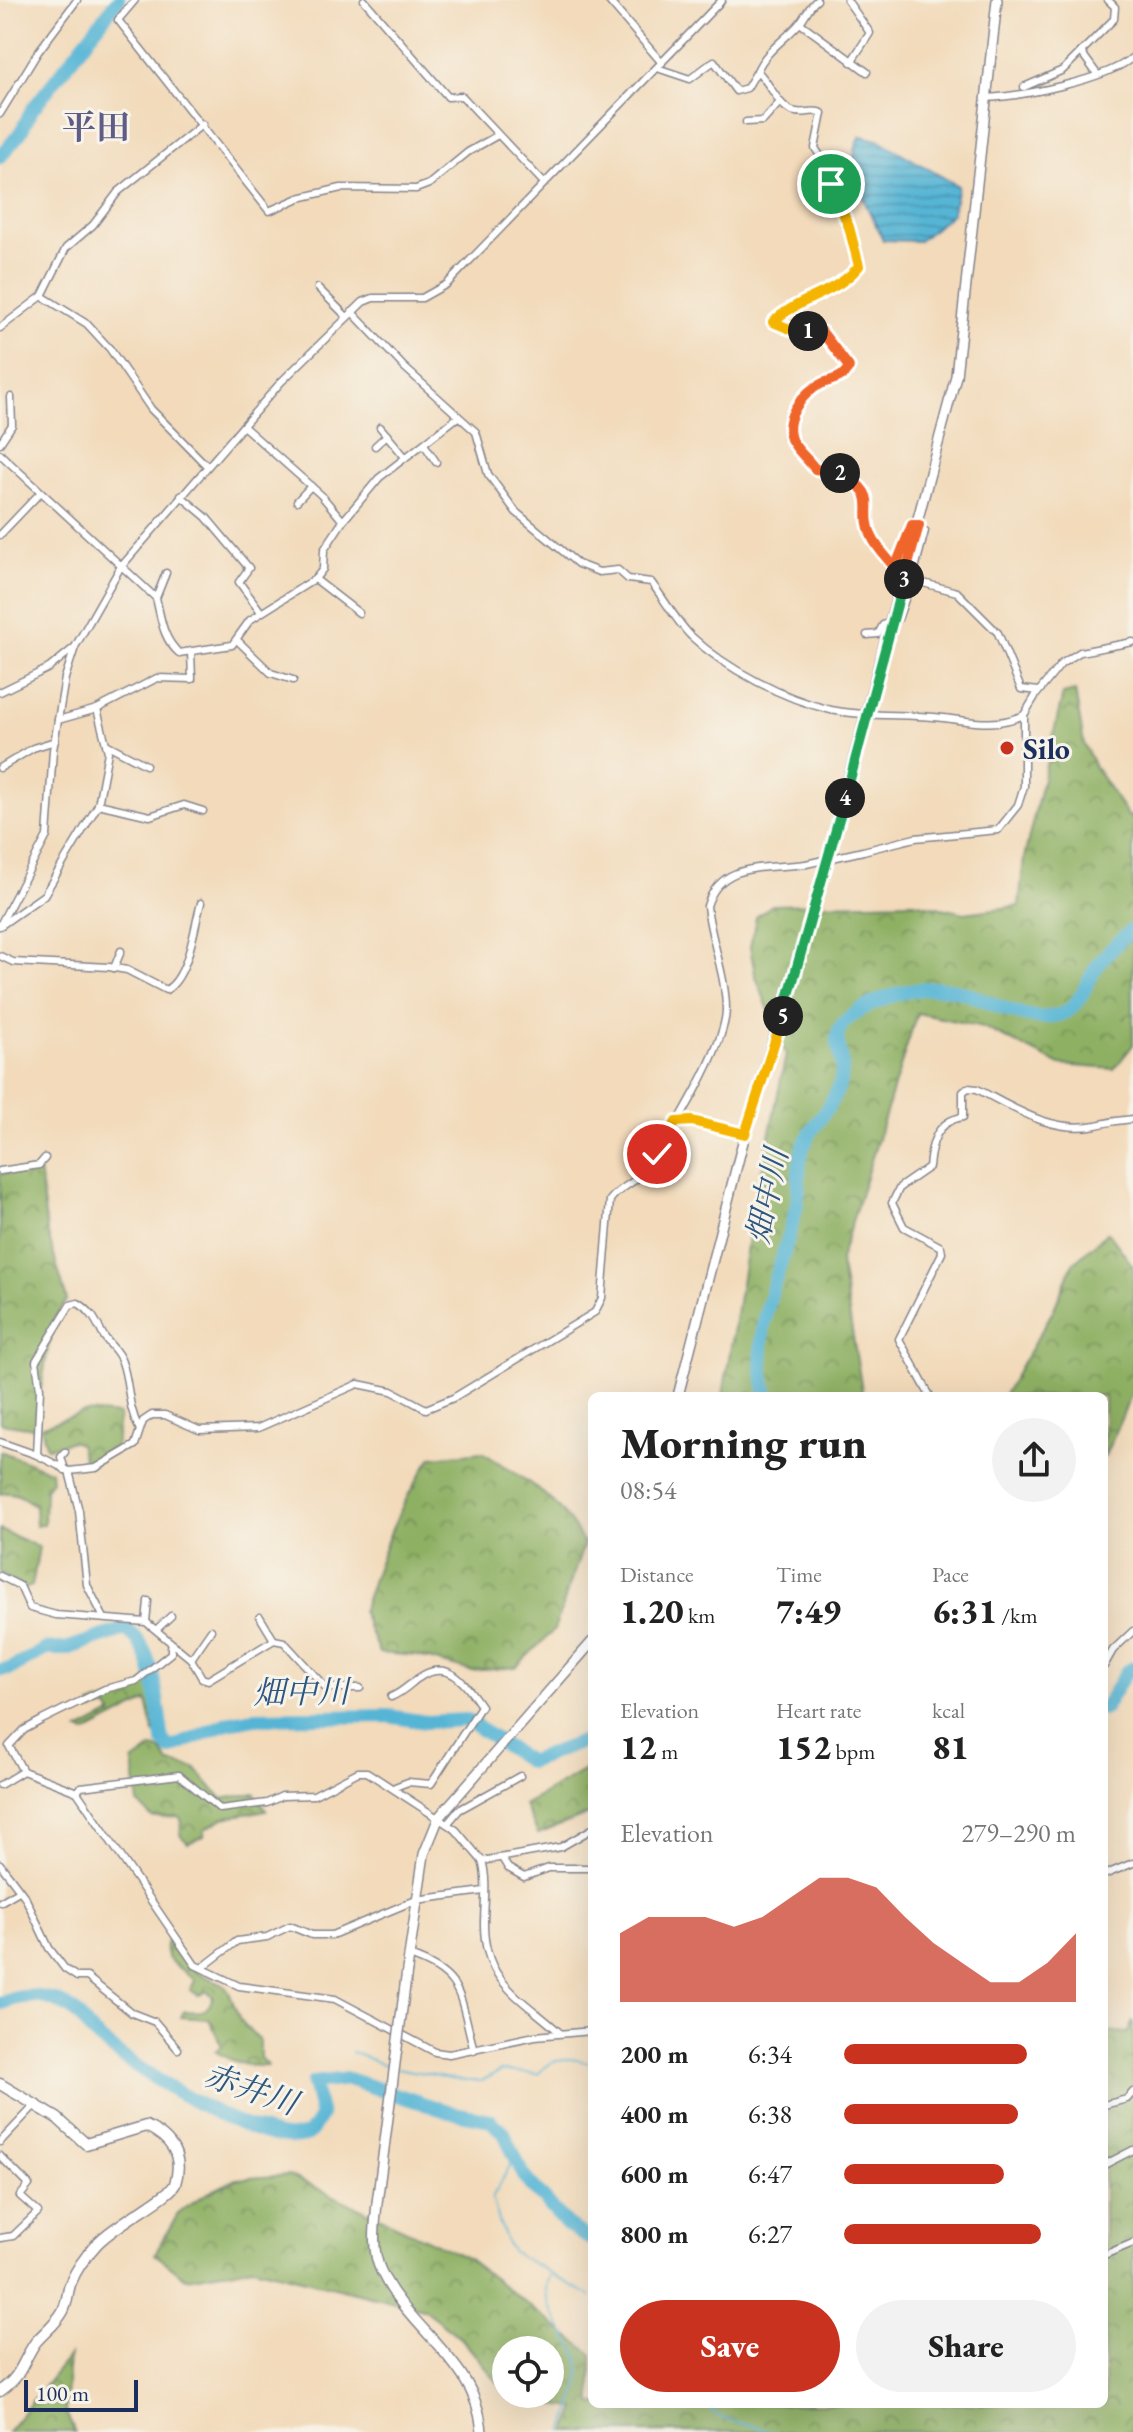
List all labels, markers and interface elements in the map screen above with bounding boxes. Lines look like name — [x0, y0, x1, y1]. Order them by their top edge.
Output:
district label: 平田 — [62, 105, 130, 149]
pin — [797, 150, 865, 218]
icon: arrive — [809, 162, 853, 206]
pin: 1 — [788, 311, 828, 351]
text: 1 — [802, 316, 814, 345]
pin: 2 — [820, 453, 860, 493]
text: 2 — [834, 458, 846, 487]
pin: 3 — [884, 559, 924, 599]
text: 3 — [898, 564, 910, 593]
place label: Silo — [1023, 729, 1070, 768]
marker: Silo — [998, 739, 1016, 757]
pin: 4 — [825, 778, 865, 818]
text: 4 — [839, 783, 851, 812]
pin: 5 — [763, 996, 803, 1036]
text: 5 — [777, 1001, 789, 1030]
pin — [623, 1120, 691, 1188]
icon: check — [635, 1132, 679, 1176]
water label: 畑中川 — [736, 1142, 798, 1247]
text: Morning run — [620, 1414, 867, 1471]
button: share — [992, 1418, 1076, 1502]
text: 08:54 — [620, 1473, 676, 1507]
text: Distance — [620, 1560, 693, 1589]
text: Time — [776, 1560, 822, 1589]
text: Pace — [932, 1560, 969, 1589]
text: 1.20 — [620, 1589, 684, 1633]
text: 7:49 — [776, 1589, 841, 1633]
text: 6:31 — [932, 1589, 997, 1633]
text: km — [684, 1601, 715, 1630]
text: /km — [997, 1601, 1038, 1630]
water label: 畑中川 — [253, 1670, 352, 1714]
text: Elevation — [620, 1696, 699, 1725]
text: Heart rate — [776, 1696, 861, 1725]
text: kcal — [932, 1696, 965, 1725]
text: 12 — [620, 1725, 657, 1769]
text: 152 — [776, 1725, 831, 1769]
text: 81 — [932, 1725, 969, 1769]
text: m — [657, 1737, 678, 1766]
text: bpm — [831, 1737, 875, 1766]
text: Elevation — [620, 1816, 714, 1850]
text: 279–290 m — [961, 1816, 1076, 1850]
text: 200 m — [620, 2037, 688, 2071]
text: 6:34 — [748, 2037, 792, 2071]
water label: 赤井川 — [199, 2054, 306, 2125]
text: 400 m — [620, 2097, 688, 2131]
text: 6:38 — [748, 2097, 792, 2131]
text: 600 m — [620, 2157, 688, 2191]
text: 6:47 — [748, 2157, 792, 2191]
text: 800 m — [620, 2217, 688, 2251]
text: 6:27 — [748, 2217, 792, 2251]
button: Save — [620, 2300, 840, 2392]
button: Share — [856, 2300, 1076, 2392]
map controls — [492, 2336, 564, 2408]
button: locate — [492, 2336, 564, 2408]
scale bar — [24, 2376, 138, 2412]
text: 100 m — [36, 2379, 89, 2408]

